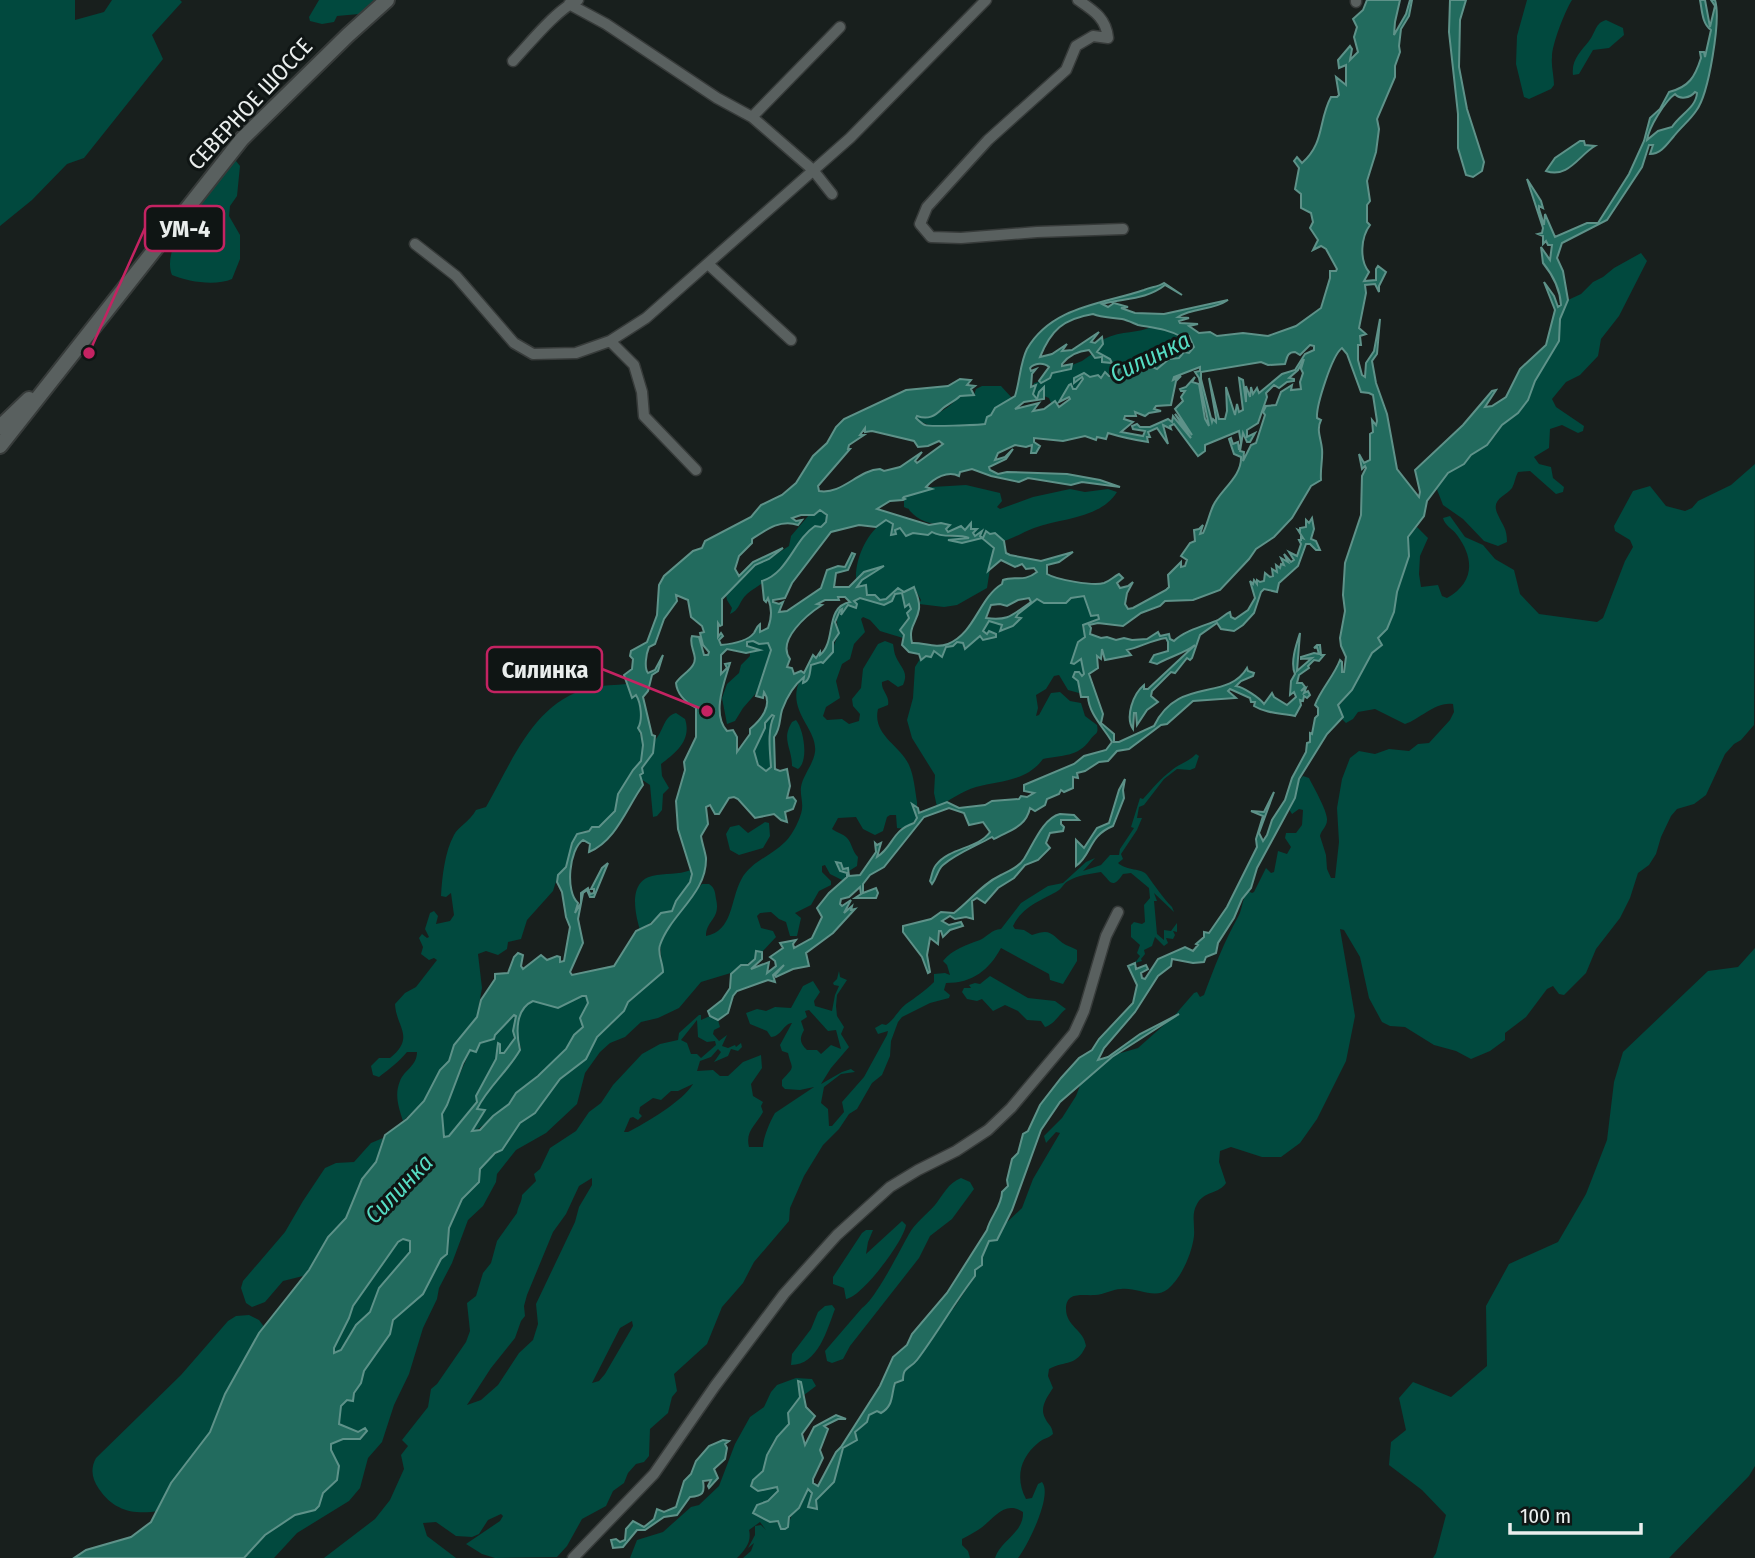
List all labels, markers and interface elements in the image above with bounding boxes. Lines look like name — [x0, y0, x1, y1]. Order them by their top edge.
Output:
street label: СЕВЕРНОЕ ШОССЕ — [182, 32, 318, 176]
callout: УМ-4 — [145, 206, 224, 251]
text: УМ-4 — [159, 215, 210, 243]
water label: Силинка — [1105, 326, 1195, 388]
callout: Силинка — [487, 647, 602, 692]
text: Силинка — [502, 656, 588, 684]
water label: Силинка — [359, 1149, 439, 1229]
scale bar — [1510, 1492, 1641, 1536]
text: 100 m — [1520, 1503, 1571, 1529]

